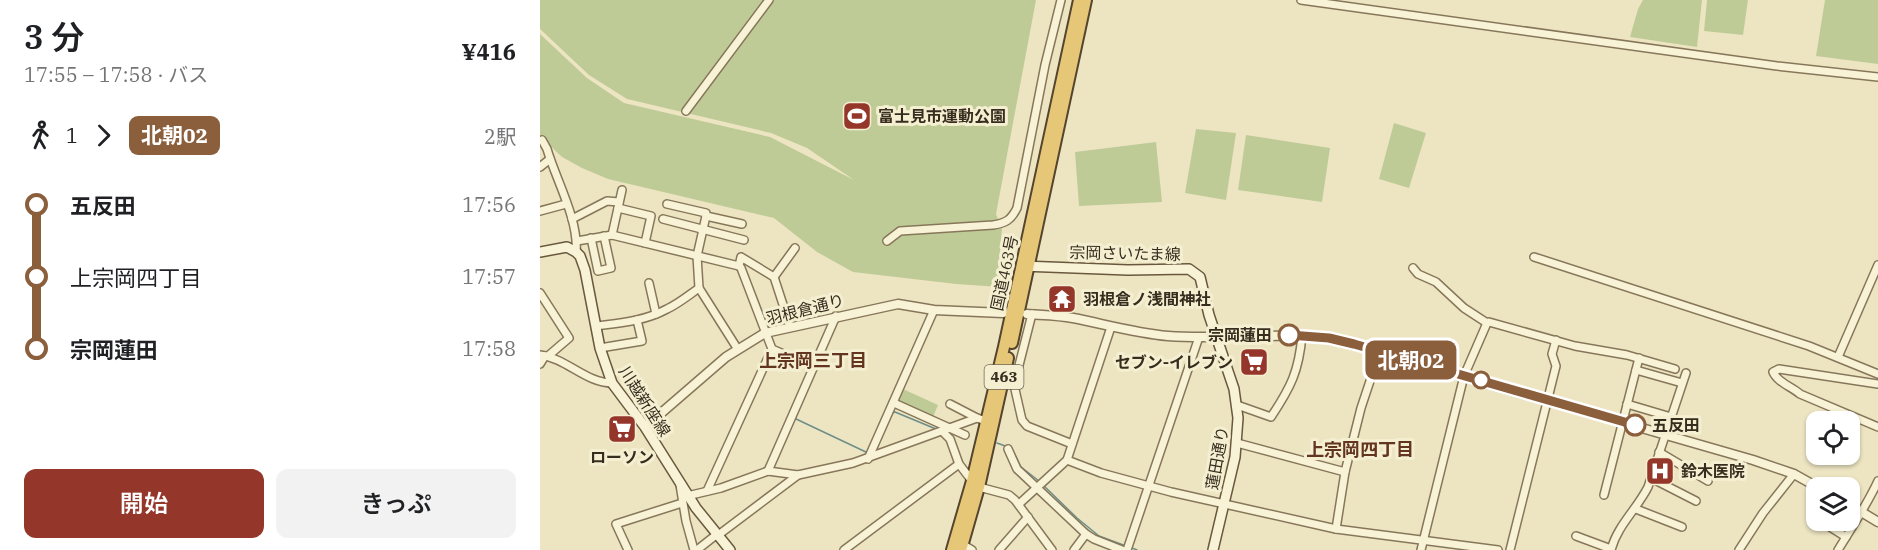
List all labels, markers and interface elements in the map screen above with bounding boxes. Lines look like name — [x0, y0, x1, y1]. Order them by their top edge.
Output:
text: 3 分 — [24, 15, 84, 58]
text: ¥416 — [461, 37, 516, 66]
text: 17:55 – 17:58 · バス — [24, 61, 208, 88]
sports icon: 富士見市運動公園 — [841, 100, 873, 132]
place label: 富士見市運動公園 — [878, 106, 1006, 126]
icon: walk — [24, 119, 57, 152]
icon: forward — [87, 119, 120, 152]
text: 北朝02 — [141, 121, 208, 149]
text: 1 — [66, 122, 78, 149]
text: 2駅 — [484, 123, 516, 150]
text: 五反田 — [70, 191, 136, 220]
text: 17:56 — [462, 191, 516, 218]
street label: 国道463号 — [986, 233, 1022, 313]
street label: 宗岡さいたま線 — [1069, 242, 1181, 264]
text: 上宗岡四丁目 — [70, 263, 202, 292]
text: 17:57 — [462, 263, 516, 290]
temple icon: 羽根倉ノ浅間神社 — [1046, 283, 1078, 315]
place label: 羽根倉ノ浅間神社 — [1083, 289, 1211, 309]
street label: 羽根倉通り — [764, 290, 846, 328]
marker: 宗岡蓮田 — [1278, 324, 1300, 346]
place label: 宗岡蓮田 — [1208, 325, 1272, 345]
text: 宗岡蓮田 — [70, 335, 158, 364]
text: 17:58 — [462, 335, 516, 362]
line badge: 北朝02 — [1369, 340, 1453, 380]
supermarket icon: セブン-イレブン — [1238, 346, 1270, 378]
text: 北朝02 — [1377, 346, 1445, 374]
district label: 上宗岡三丁目 — [759, 349, 867, 372]
place label: セブン-イレブン — [1115, 352, 1233, 372]
street label: 川越新座線 — [615, 362, 675, 440]
road number: 463 — [984, 365, 1024, 389]
unlabelled marker — [1472, 371, 1490, 389]
map controls — [1806, 411, 1860, 531]
button: locate — [1806, 411, 1860, 465]
supermarket icon: ローソン — [606, 413, 638, 445]
marker: 五反田 — [1624, 414, 1646, 436]
place label: 五反田 — [1652, 415, 1700, 435]
street label: 蓮田通り — [1202, 425, 1232, 491]
district label: 上宗岡四丁目 — [1306, 438, 1414, 461]
place label: ローソン — [590, 447, 654, 467]
hospital icon: 鈴木医院 — [1644, 455, 1676, 487]
place label: 鈴木医院 — [1681, 461, 1745, 481]
button: 開始 — [24, 469, 264, 538]
button: きっぷ — [276, 469, 516, 538]
button: layers — [1806, 477, 1860, 531]

